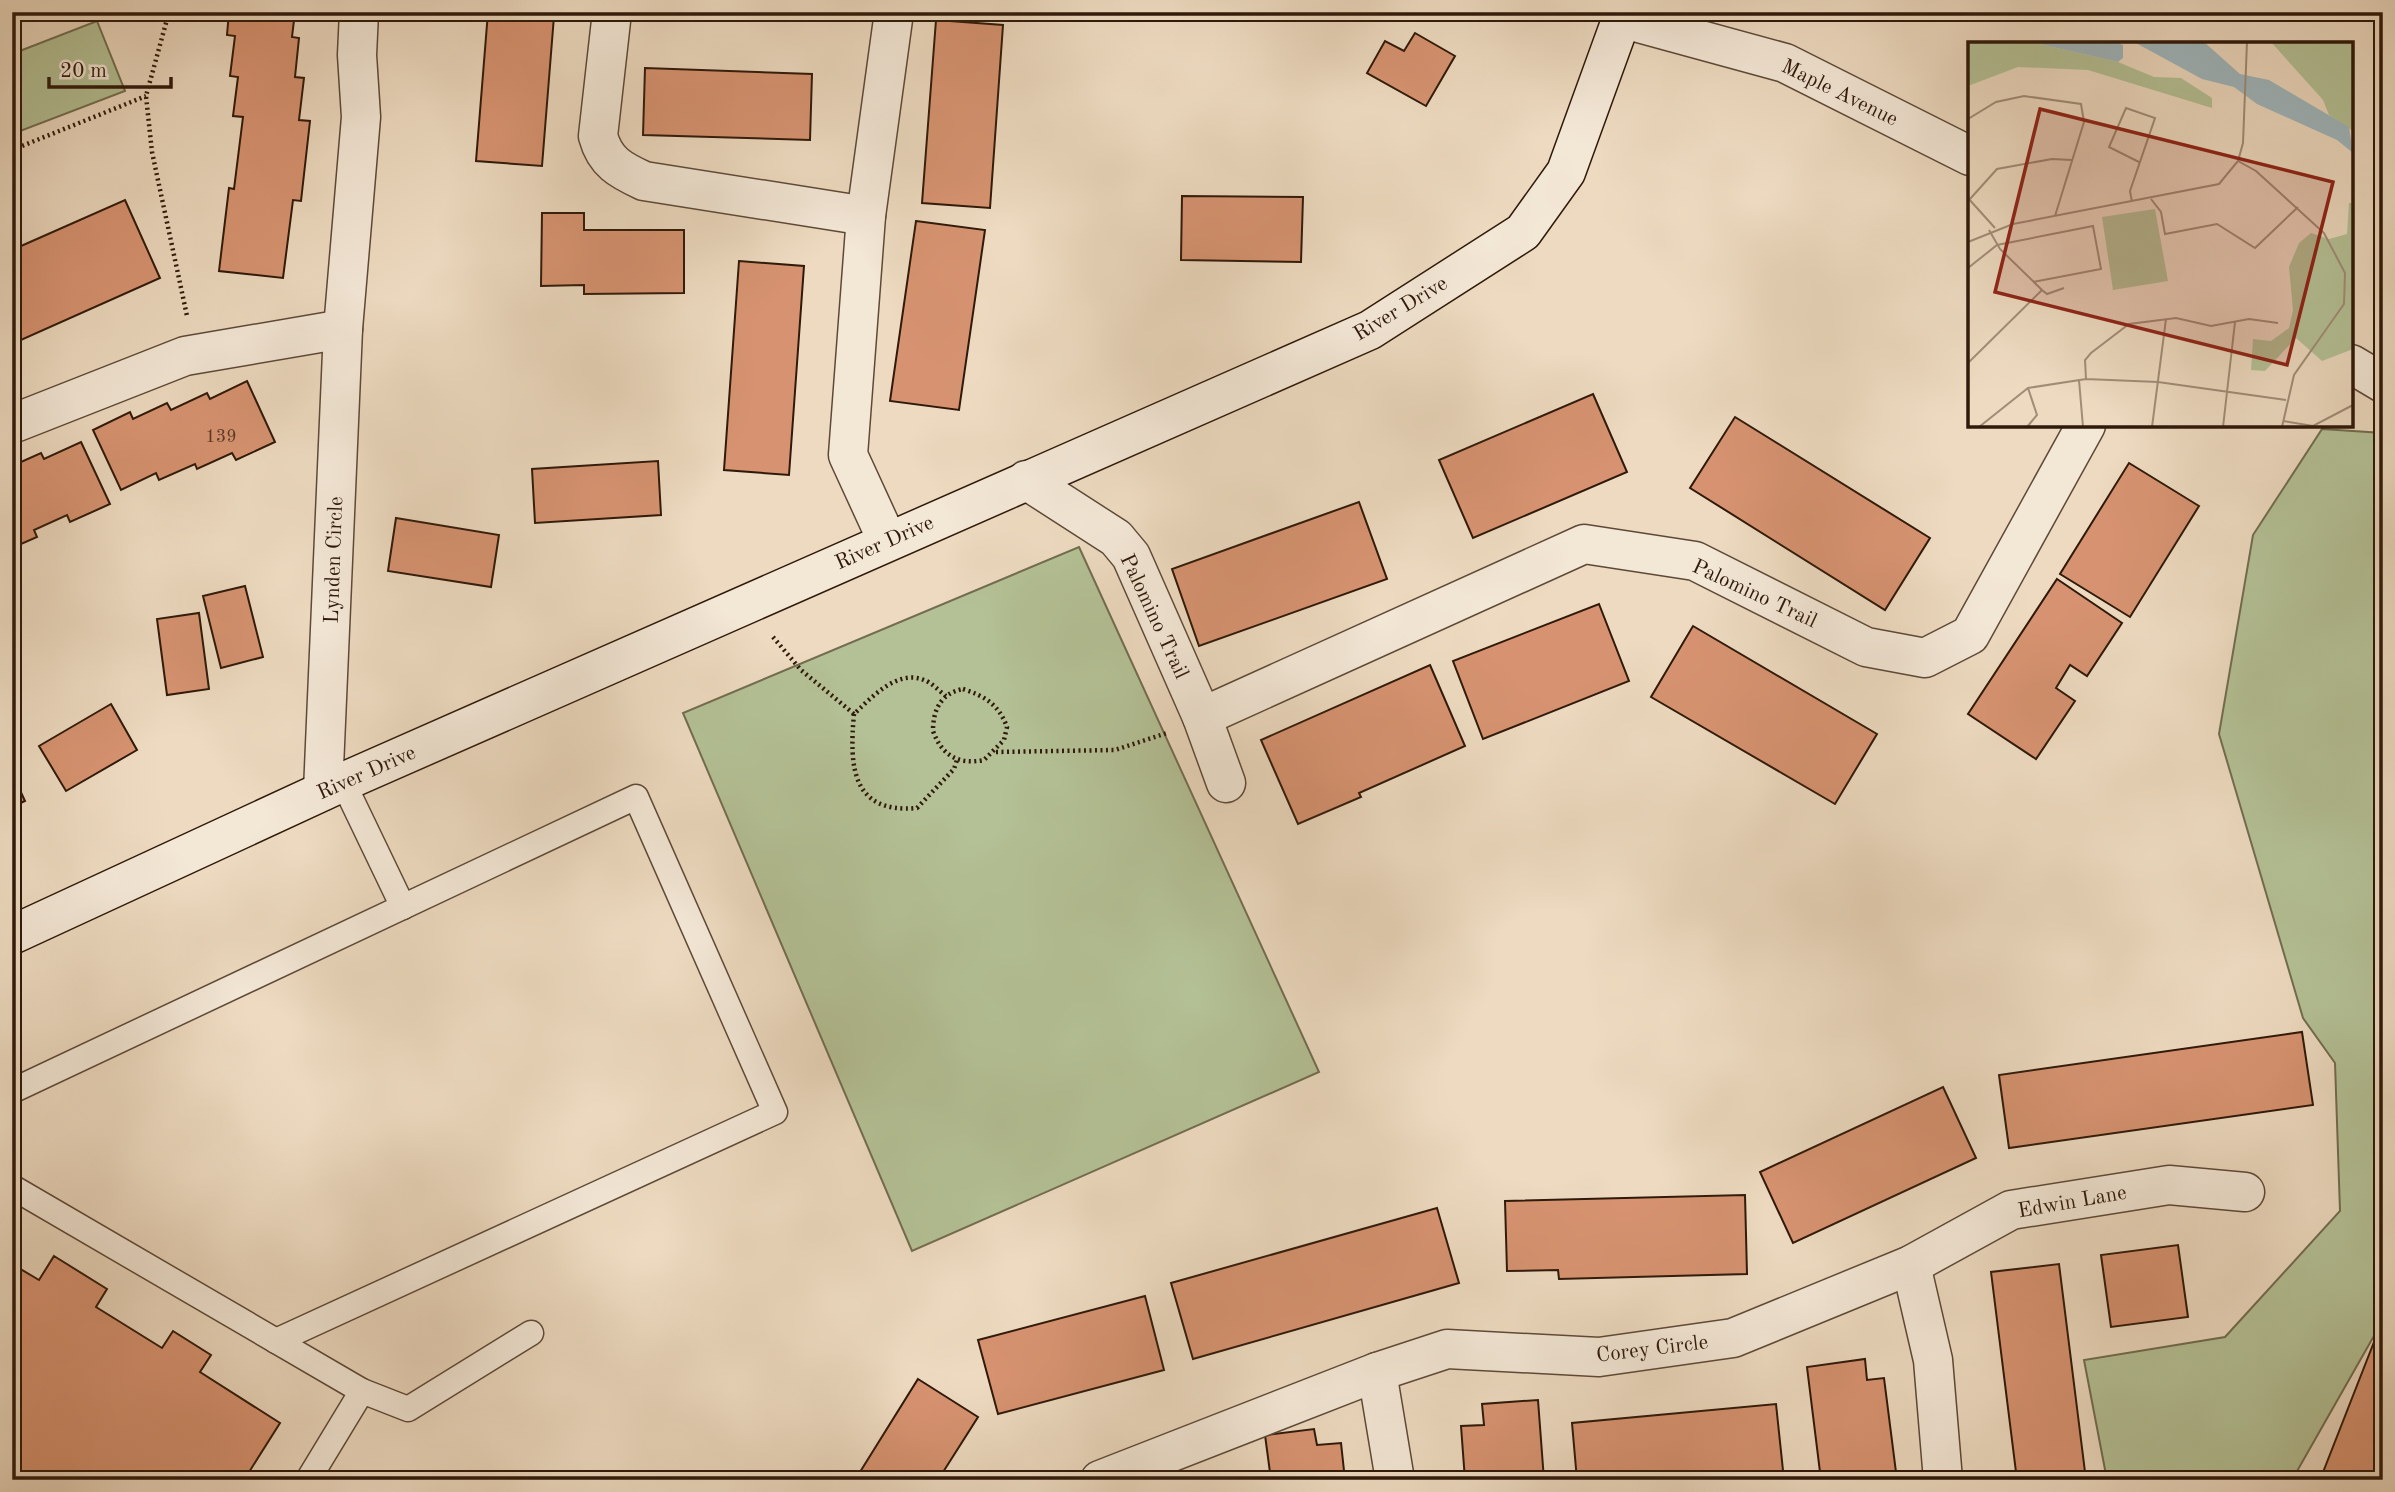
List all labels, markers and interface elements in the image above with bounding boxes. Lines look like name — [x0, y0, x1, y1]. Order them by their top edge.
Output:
inset map — [1968, 42, 2353, 427]
scale bar — [49, 46, 172, 90]
street label: Maple Avenue — [1778, 56, 1901, 131]
text: 20 m — [60, 61, 107, 82]
street label: River Drive — [1350, 273, 1451, 345]
house number: 139 — [205, 428, 237, 446]
street label: Lynden Circle — [322, 496, 347, 624]
street label: River Drive — [832, 512, 937, 574]
street label: Palomino Trail — [1116, 551, 1192, 683]
street label: Palomino Trail — [1689, 556, 1820, 633]
street label: River Drive — [314, 742, 419, 804]
street label: Edwin Lane — [2016, 1183, 2128, 1222]
street label: Corey Circle — [1595, 1332, 1709, 1367]

